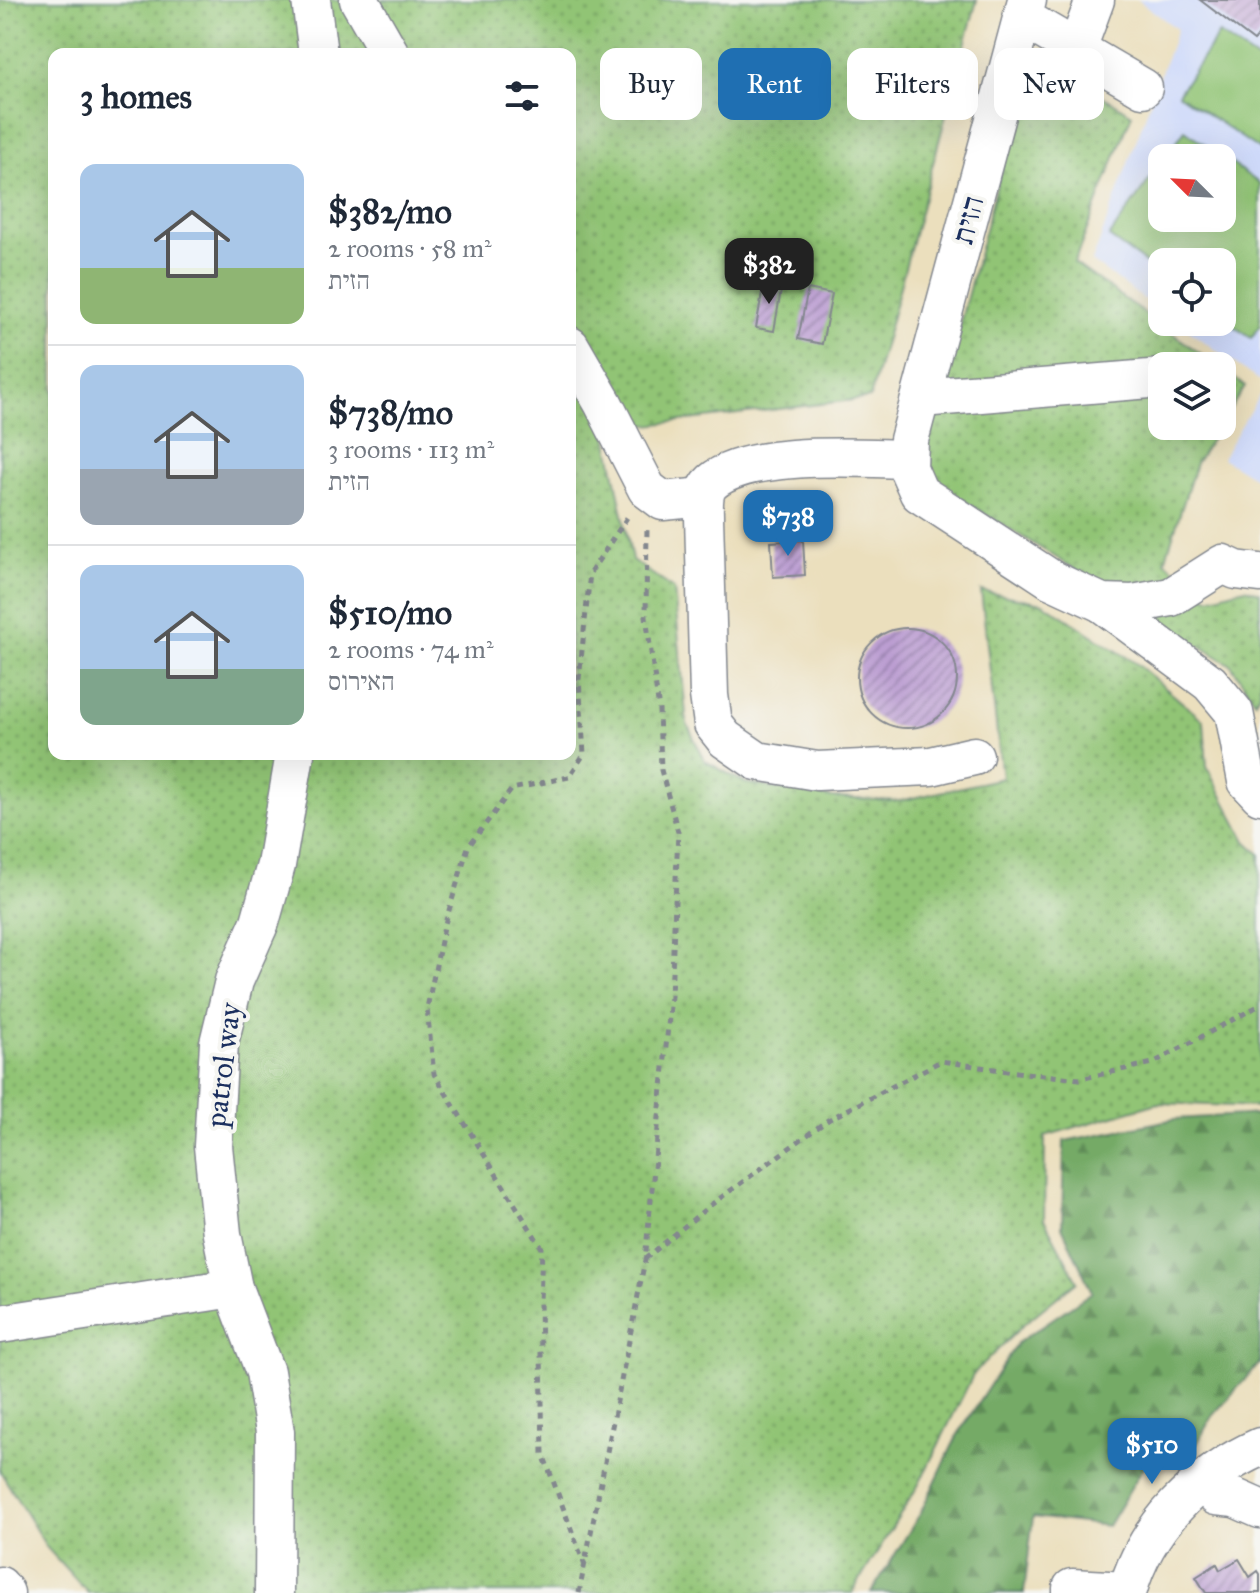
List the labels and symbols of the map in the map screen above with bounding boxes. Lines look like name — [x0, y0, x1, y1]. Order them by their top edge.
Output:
north arrow — [1148, 144, 1236, 232]
street label: הזית — [944, 192, 992, 248]
pin: $382 — [722, 238, 816, 306]
pin: $738 — [741, 490, 835, 558]
street label: patrol way — [197, 1000, 249, 1130]
pin: $510 — [1105, 1418, 1199, 1486]

